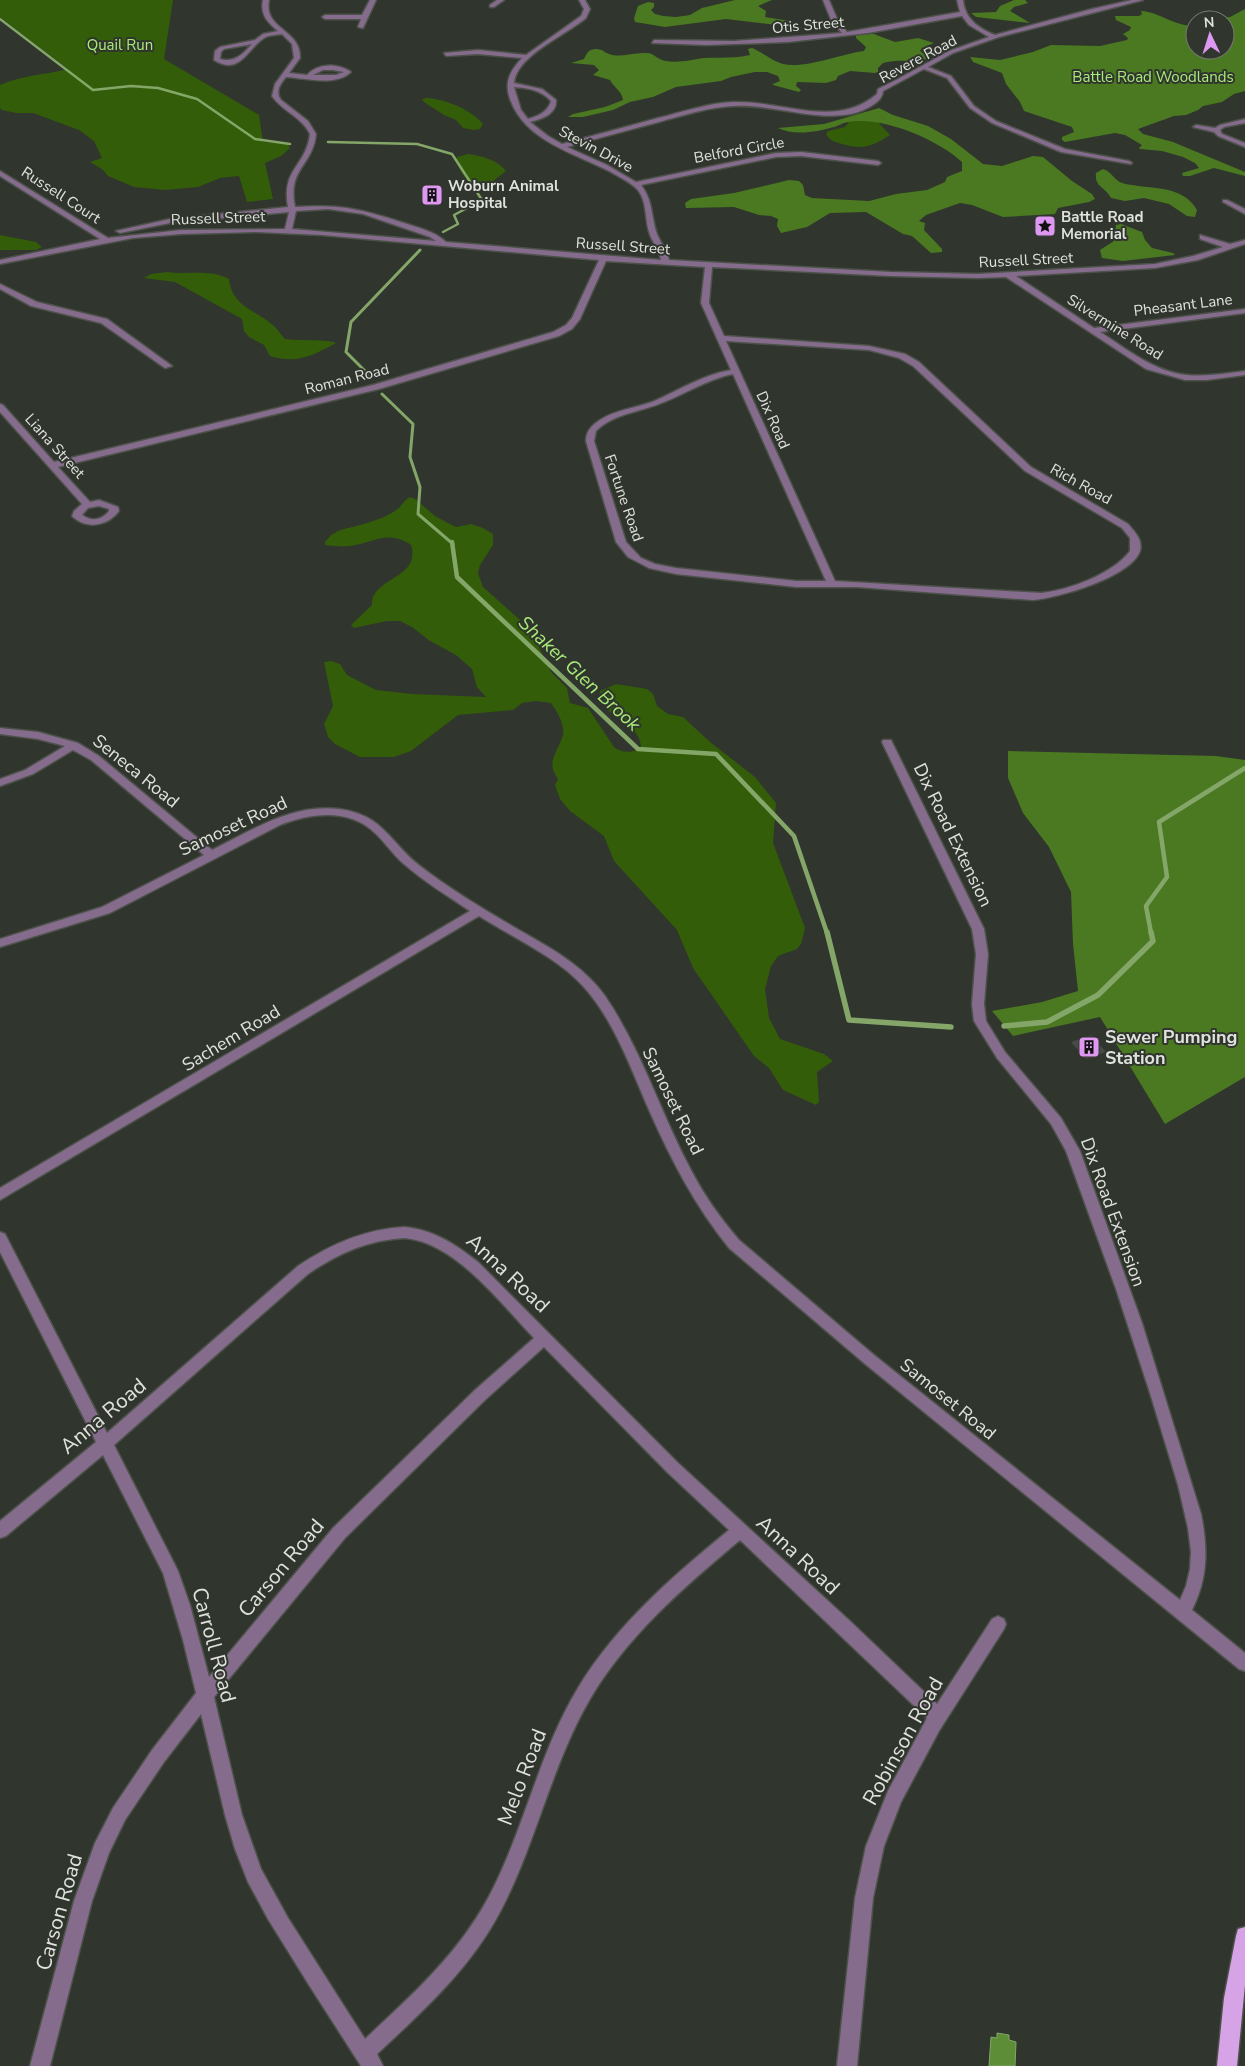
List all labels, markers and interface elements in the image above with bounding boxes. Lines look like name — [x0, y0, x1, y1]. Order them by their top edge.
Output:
north arrow — [1185, 10, 1235, 60]
street label: Otis Street — [771, 12, 846, 38]
text: N — [1203, 13, 1215, 32]
street label: Revere Road — [876, 30, 960, 88]
park label: Quail Run — [87, 35, 153, 55]
park label: Battle Road Woodlands — [1072, 67, 1234, 87]
street label: Stevin Drive — [555, 121, 637, 177]
street label: Belford Circle — [692, 132, 786, 168]
street label: Russell Court — [17, 162, 105, 229]
place label: Woburn Animal Hospital — [448, 176, 559, 213]
building icon: Woburn Animal Hospital — [420, 183, 444, 207]
street label: Russell Street — [170, 206, 266, 230]
place label: Battle Road Memorial — [1061, 207, 1143, 244]
place icon: Battle Road Memorial — [1033, 214, 1057, 238]
street label: Russell Street — [575, 233, 672, 259]
street label: Russell Street — [978, 248, 1074, 272]
street label: Pheasant Lane — [1132, 289, 1234, 321]
street label: Silvermine Road — [1063, 290, 1167, 364]
street label: Roman Road — [303, 359, 391, 399]
street label: Dix Road — [751, 388, 795, 452]
street label: Liana Street — [21, 409, 90, 483]
street label: Fortune Road — [600, 452, 648, 544]
street label: Rich Road — [1047, 459, 1115, 509]
water label: Shaker Glen Brook — [512, 610, 647, 738]
street label: Seneca Road — [88, 729, 184, 813]
street label: Dix Road Extension — [908, 759, 998, 911]
street label: Samoset Road — [175, 790, 291, 862]
street label: Sachem Road — [177, 999, 285, 1077]
place label: Sewer Pumping Station — [1105, 1025, 1237, 1070]
building icon: Sewer Pumping Station — [1077, 1035, 1101, 1059]
street label: Samoset Road — [637, 1043, 709, 1159]
street label: Dix Road Extension — [1075, 1134, 1151, 1290]
street label: Anna Road — [460, 1227, 556, 1319]
street label: Samoset Road — [895, 1353, 1001, 1445]
street label: Anna Road — [54, 1372, 152, 1460]
street label: Anna Road — [750, 1509, 846, 1601]
street label: Carson Road — [232, 1513, 330, 1623]
street label: Carroll Road — [185, 1584, 243, 1706]
street label: Robinson Road — [856, 1672, 950, 1810]
street label: Melo Road — [491, 1725, 553, 1829]
street label: Carson Road — [29, 1850, 89, 1974]

